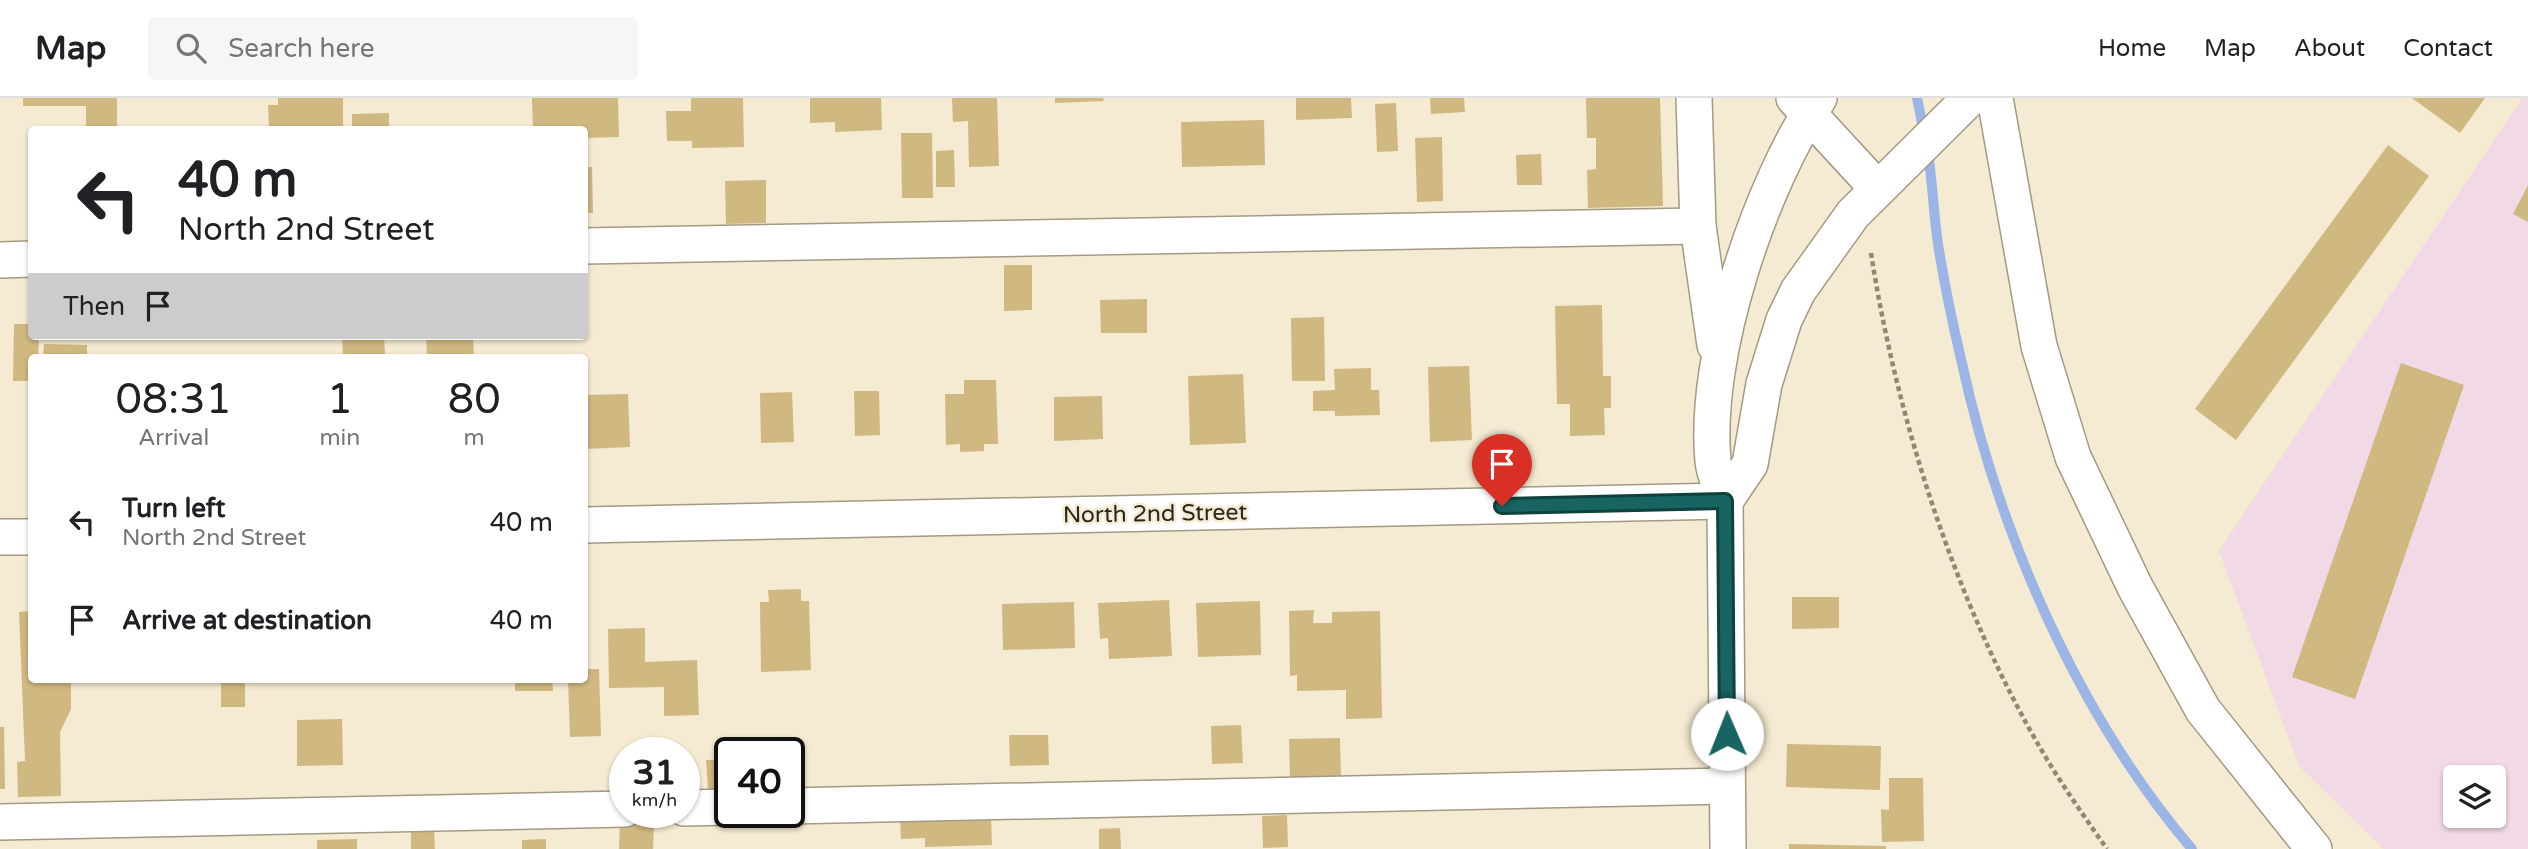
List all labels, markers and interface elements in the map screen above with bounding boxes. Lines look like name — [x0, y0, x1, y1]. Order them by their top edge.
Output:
search box — [148, 17, 638, 80]
text: Map — [35, 29, 106, 68]
icon: search — [172, 29, 210, 67]
text: Search here — [228, 33, 374, 64]
text: Home — [2098, 34, 2166, 63]
text: Map — [2204, 34, 2256, 63]
text: About — [2294, 34, 2365, 63]
text: Contact — [2403, 34, 2493, 63]
text: 40 m — [178, 151, 297, 210]
icon: left — [63, 154, 154, 245]
text: North 2nd Street — [178, 211, 435, 249]
icon: arrive — [139, 287, 177, 325]
text: Then — [63, 291, 125, 322]
text: 08:31 — [115, 374, 232, 425]
text: 1 — [327, 374, 353, 425]
text: 80 — [448, 374, 501, 425]
text: Arrival — [138, 424, 209, 452]
text: min — [319, 424, 360, 452]
text: m — [464, 424, 485, 452]
pin — [1472, 434, 1532, 506]
icon: arrive — [1483, 445, 1521, 483]
text: Turn left — [122, 493, 225, 524]
street label: North 2nd Street — [1063, 498, 1248, 530]
icon: left — [63, 503, 101, 541]
text: 40 m — [490, 507, 553, 538]
text: North 2nd Street — [122, 524, 306, 552]
icon: arrive — [63, 601, 101, 639]
text: Arrive at destination — [122, 605, 372, 636]
text: 40 m — [490, 605, 553, 636]
position arrow — [1690, 697, 1764, 771]
speed limit sign: 40 — [714, 737, 805, 828]
text: 31 — [633, 752, 676, 794]
map controls — [2443, 765, 2506, 828]
button: layers — [2443, 765, 2506, 828]
text: km/h — [632, 789, 677, 811]

